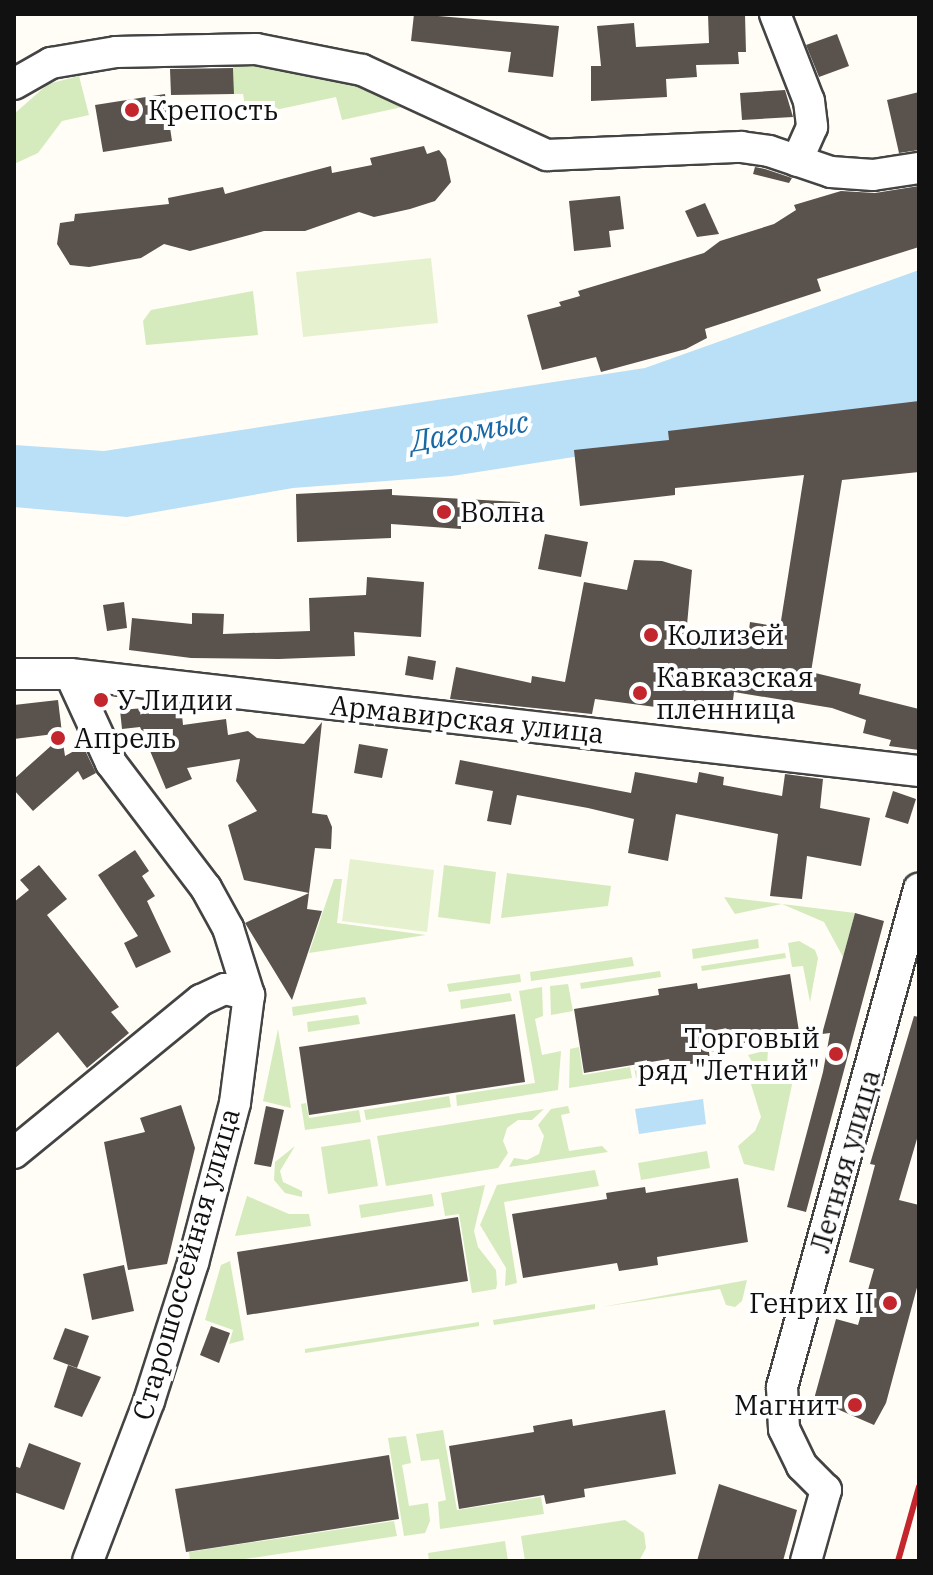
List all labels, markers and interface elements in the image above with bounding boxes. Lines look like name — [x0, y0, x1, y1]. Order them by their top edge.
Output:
place label: Крепость — [148, 93, 278, 127]
marker: Крепость — [123, 101, 141, 119]
water label: Дагомыс — [407, 403, 531, 459]
place label: Волна — [460, 495, 545, 529]
marker: Волна — [435, 503, 453, 521]
place label: Колизей — [667, 618, 784, 652]
marker: Колизей — [642, 626, 660, 644]
place label: Кавказская пленница — [656, 660, 814, 726]
place label: У Лидии — [117, 683, 233, 717]
marker: Кавказская пленница — [631, 684, 649, 702]
street label: Армавирская улица — [328, 688, 606, 750]
marker: У Лидии — [92, 691, 110, 709]
place label: Апрель — [74, 721, 176, 755]
marker: Апрель — [49, 729, 67, 747]
place label: Торговый ряд "Летний" — [638, 1021, 820, 1087]
marker: Торговый ряд "Летний" — [827, 1045, 845, 1063]
street label: Летняя улица — [803, 1065, 887, 1257]
street label: Старошоссейная улица — [125, 1104, 247, 1424]
place label: Генрих II — [749, 1286, 874, 1320]
marker: Генрих II — [881, 1294, 899, 1312]
place label: Магнит — [734, 1388, 839, 1422]
marker: Магнит — [846, 1396, 864, 1414]

